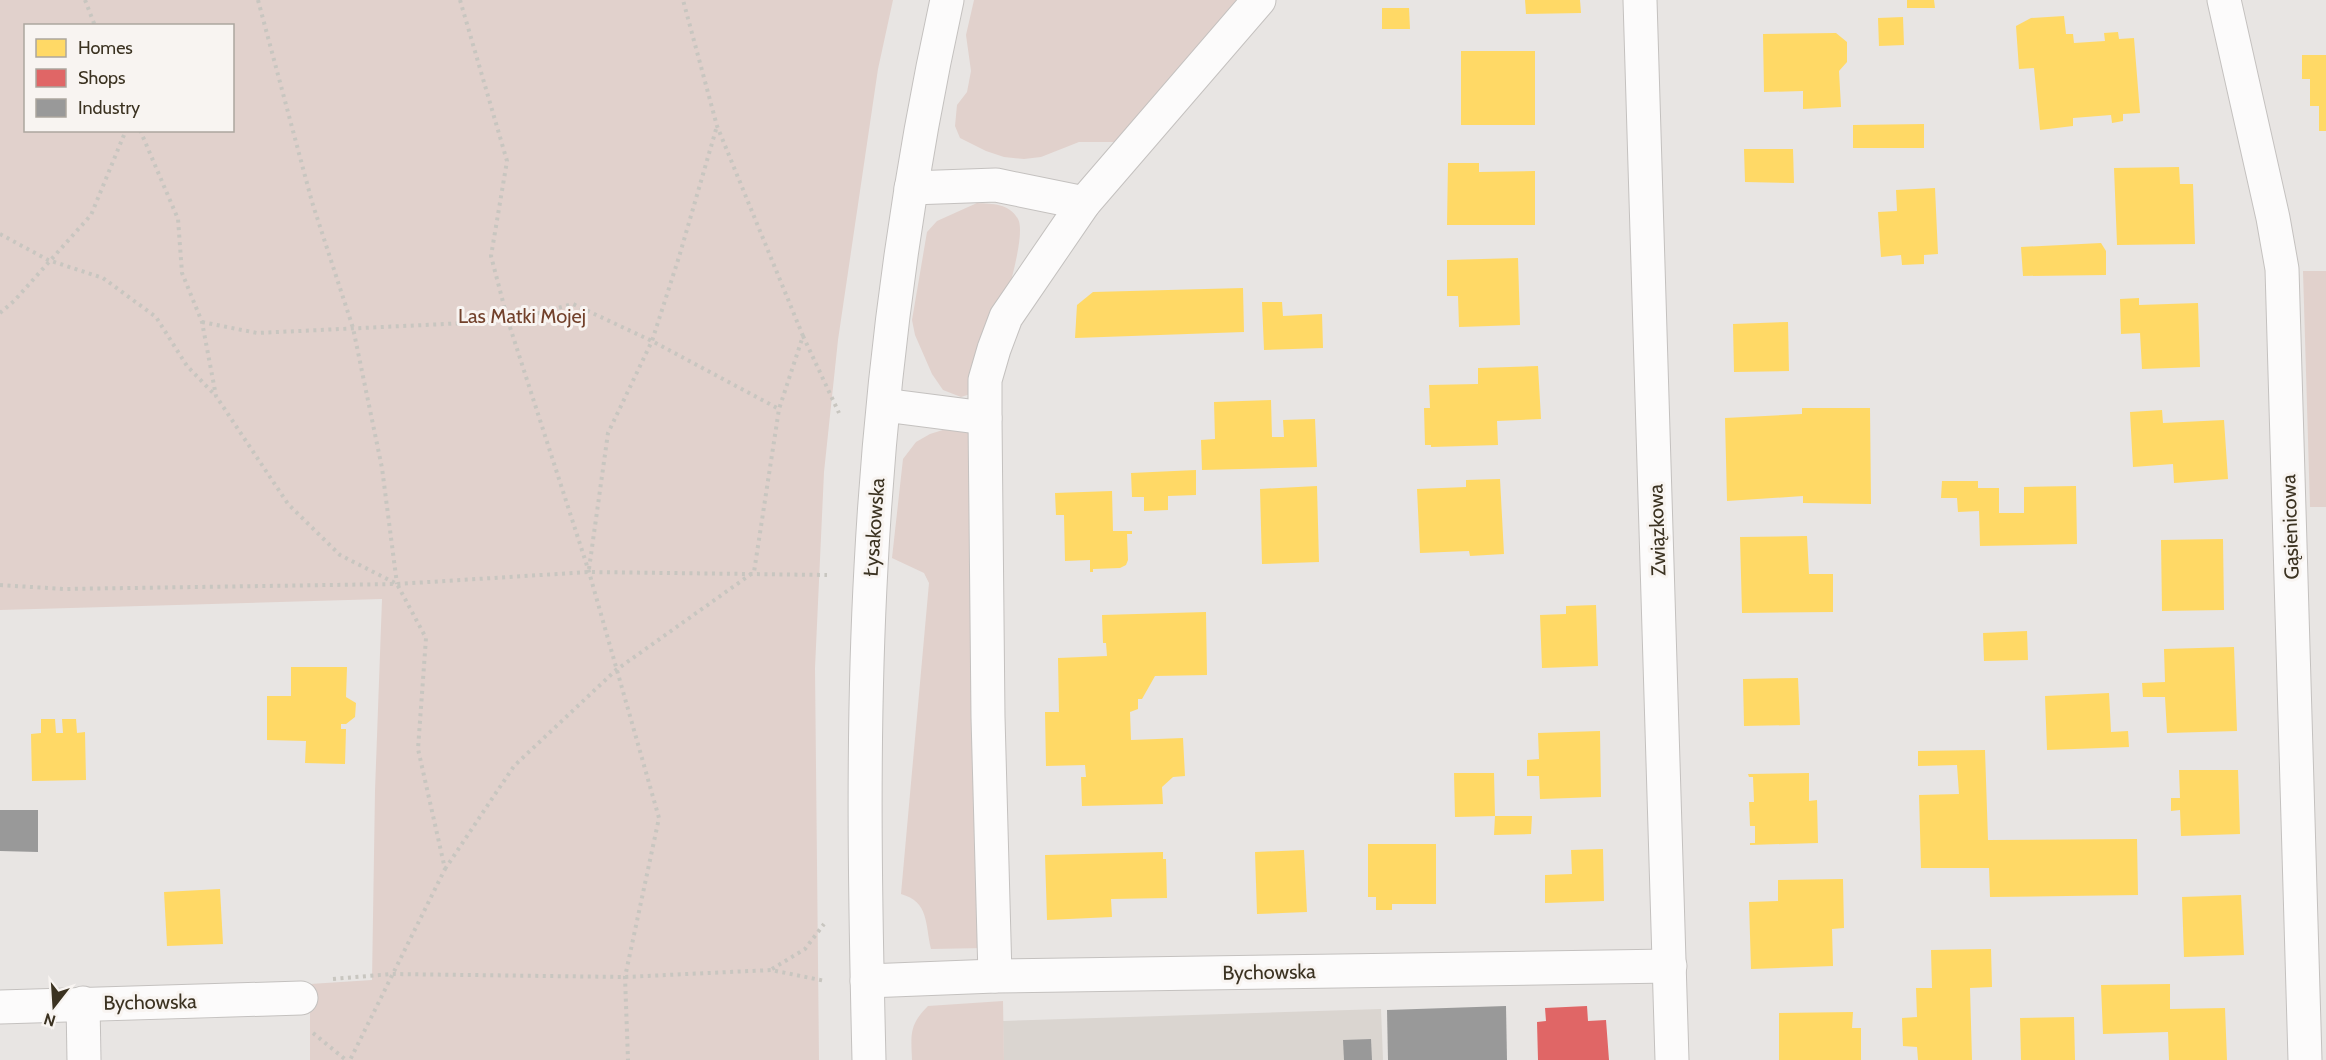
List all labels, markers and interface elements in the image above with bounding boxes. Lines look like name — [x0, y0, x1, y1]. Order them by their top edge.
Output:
legend — [24, 24, 234, 132]
text: Homes — [78, 37, 133, 59]
text: Shops — [78, 67, 126, 89]
text: Industry — [78, 97, 140, 119]
park label: Las Matki Mojej — [458, 304, 586, 328]
street label: Gąsienicowa — [2276, 474, 2304, 580]
street label: Łysakowska — [859, 477, 889, 577]
street label: Związkowa — [1643, 483, 1671, 576]
street label: Bychowska — [1222, 959, 1316, 985]
north arrow — [24, 976, 84, 1036]
street label: Bychowska — [103, 989, 197, 1015]
text: N — [42, 1009, 58, 1031]

